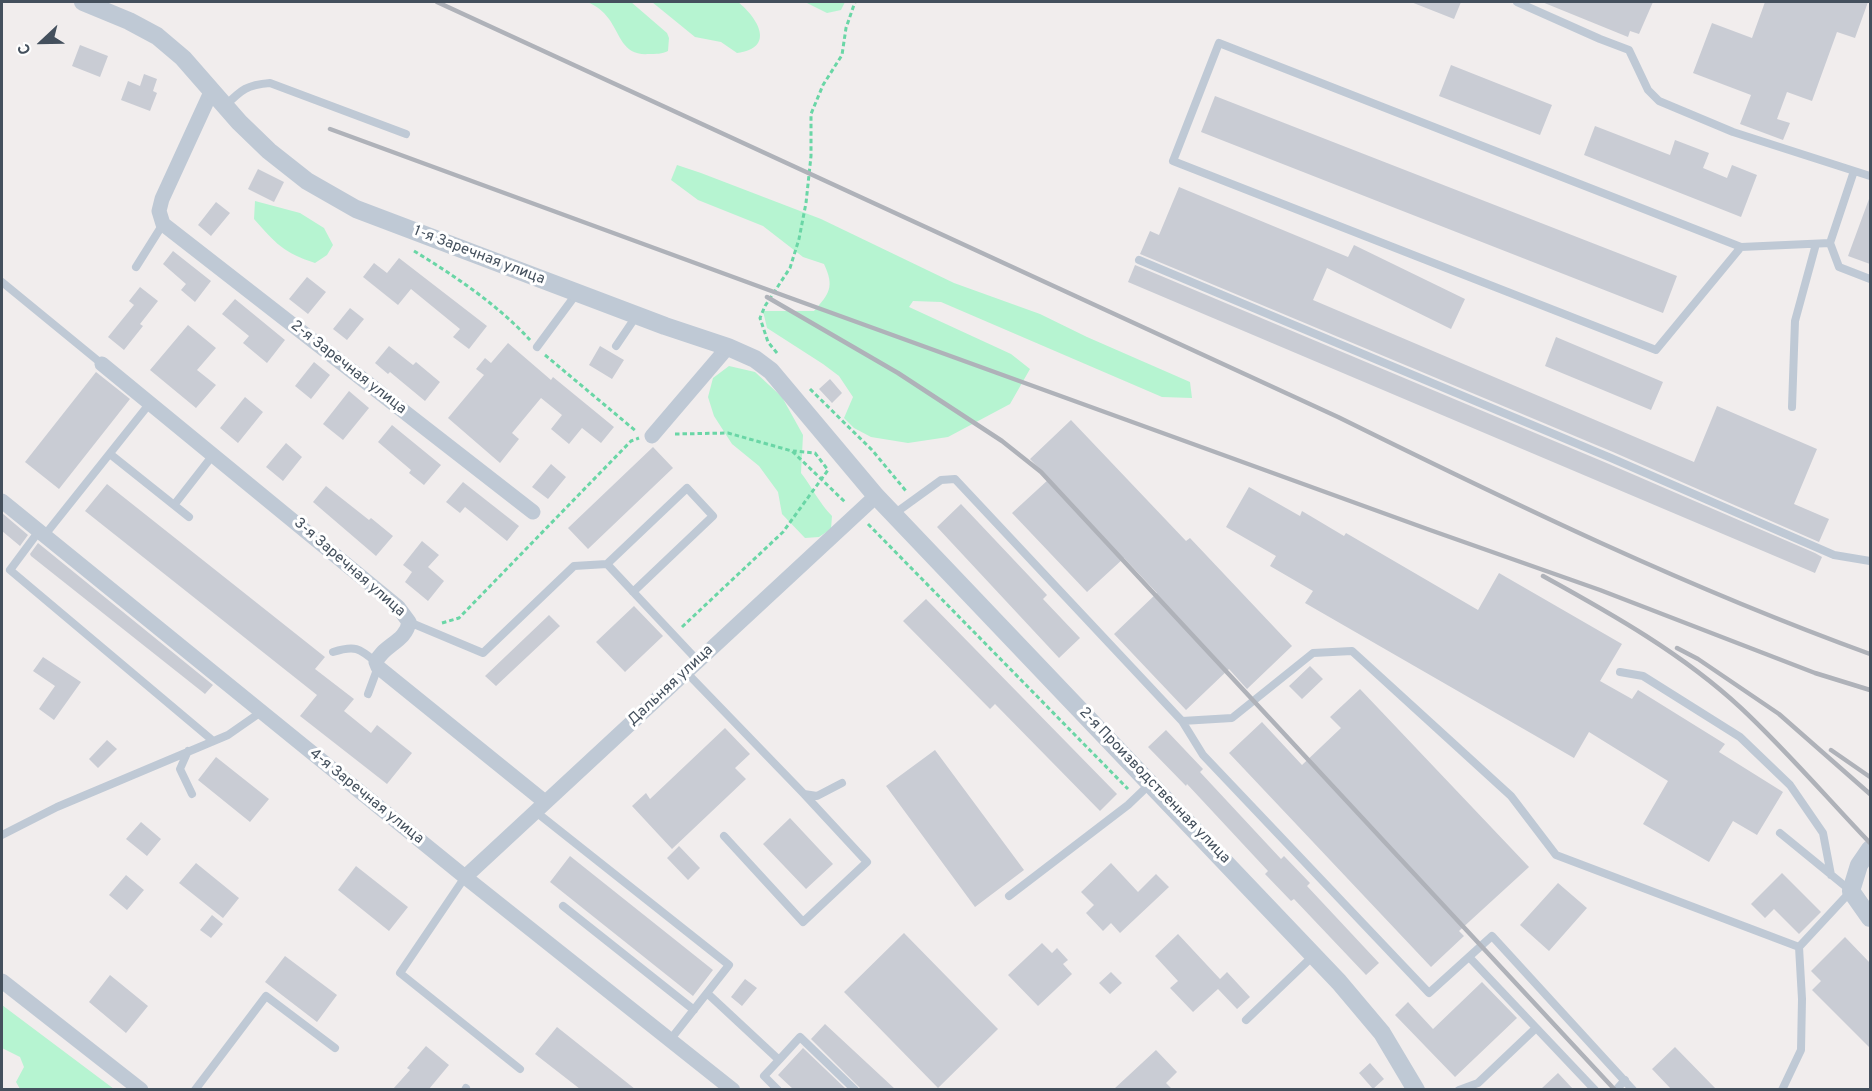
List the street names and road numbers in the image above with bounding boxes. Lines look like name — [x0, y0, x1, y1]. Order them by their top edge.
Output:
street label: 1-я Заречная улица — [411, 223, 547, 289]
street label: 2-я Заречная улица — [287, 317, 409, 419]
street label: 3-я Заречная улица — [290, 515, 408, 621]
street label: Дальняя улица — [625, 642, 717, 730]
street label: 2-я Производственная улица — [1075, 704, 1233, 868]
street label: 4-я Заречная улица — [305, 745, 427, 849]

